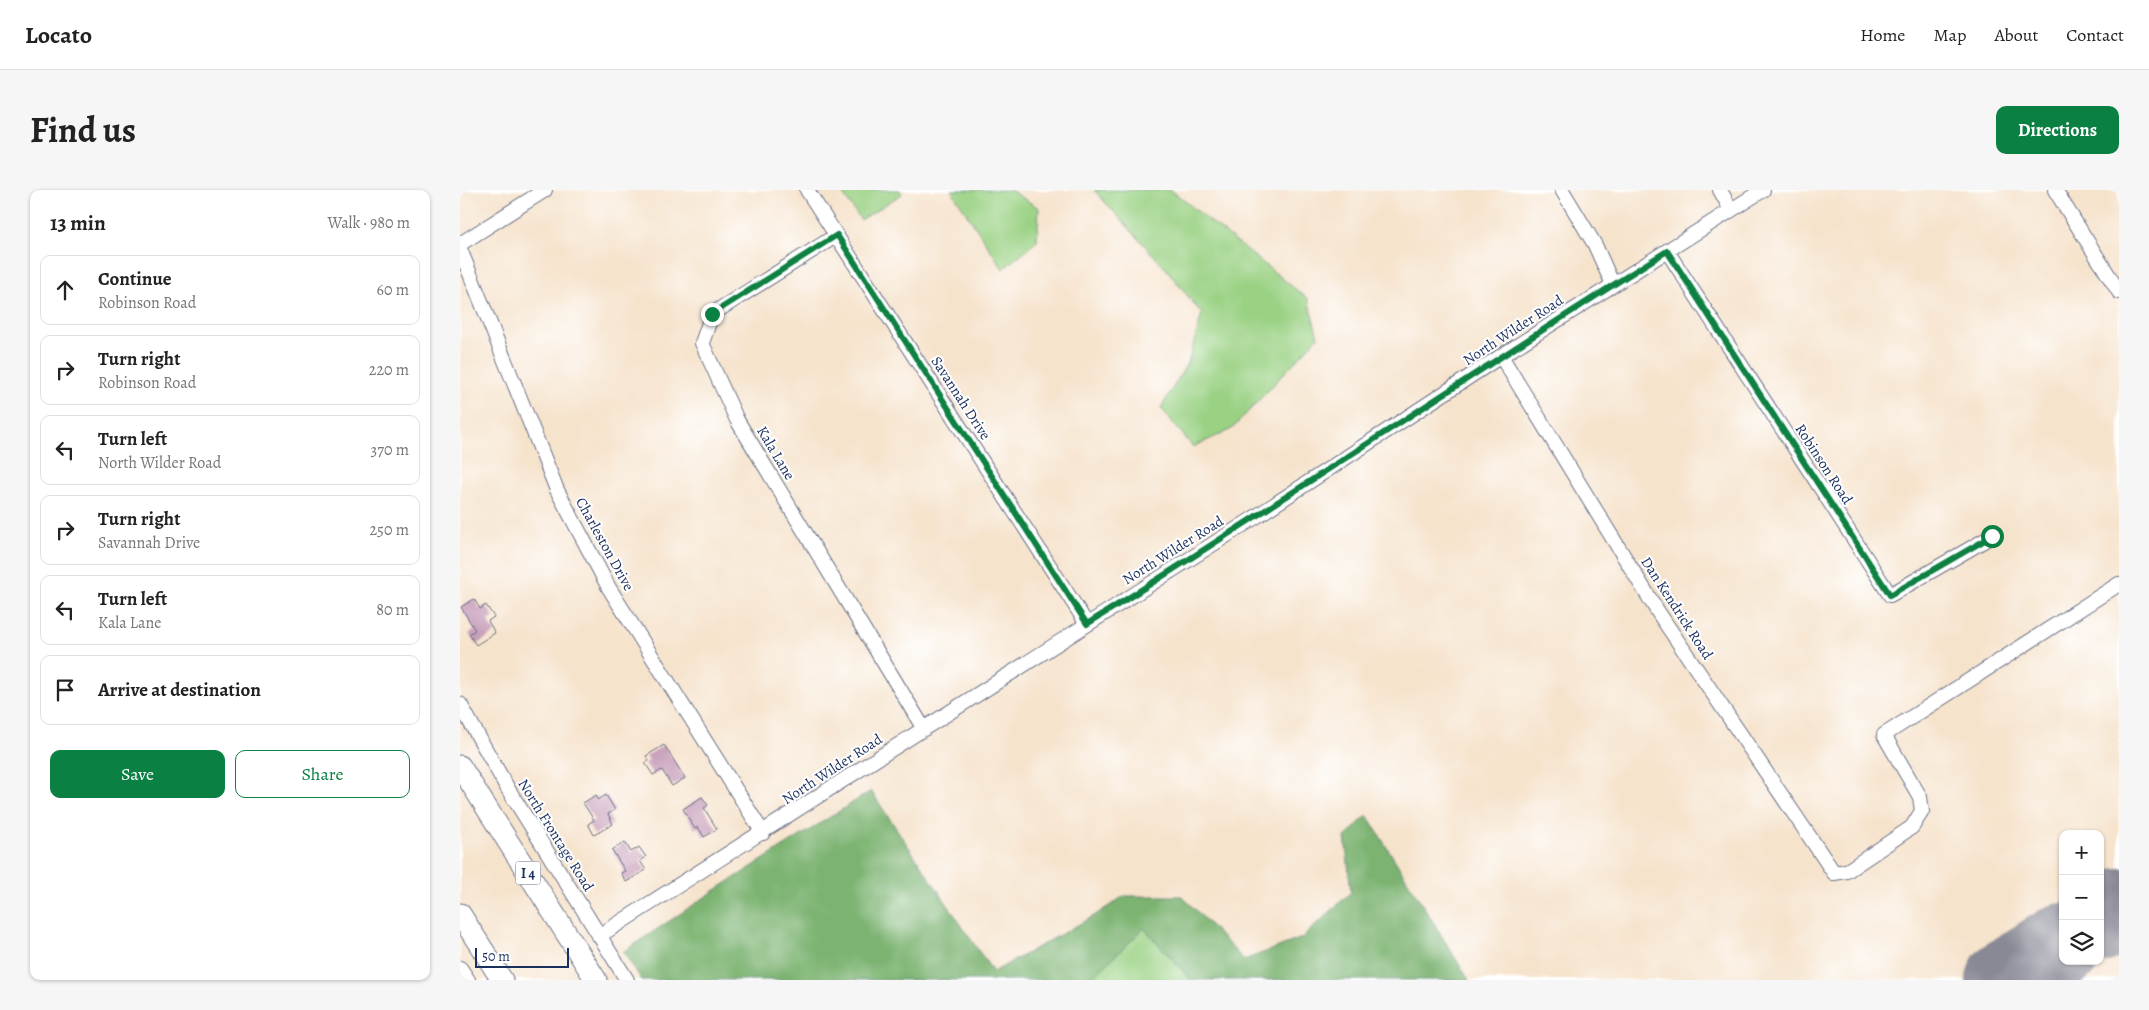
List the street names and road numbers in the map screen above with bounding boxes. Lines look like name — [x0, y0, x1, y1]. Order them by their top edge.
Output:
street label: North Wilder Road — [1459, 290, 1568, 370]
street label: Savannah Drive — [927, 352, 996, 444]
street label: Robinson Road — [1791, 420, 1858, 509]
street label: Kala Lane — [752, 422, 800, 484]
street label: Charleston Drive — [571, 494, 639, 594]
street label: North Wilder Road — [1119, 510, 1228, 589]
street label: Dan Kendrick Road — [1636, 553, 1718, 664]
street label: North Wilder Road — [778, 729, 887, 809]
street label: North Frontage Road — [513, 775, 599, 896]
road number: I 4 — [516, 861, 540, 884]

